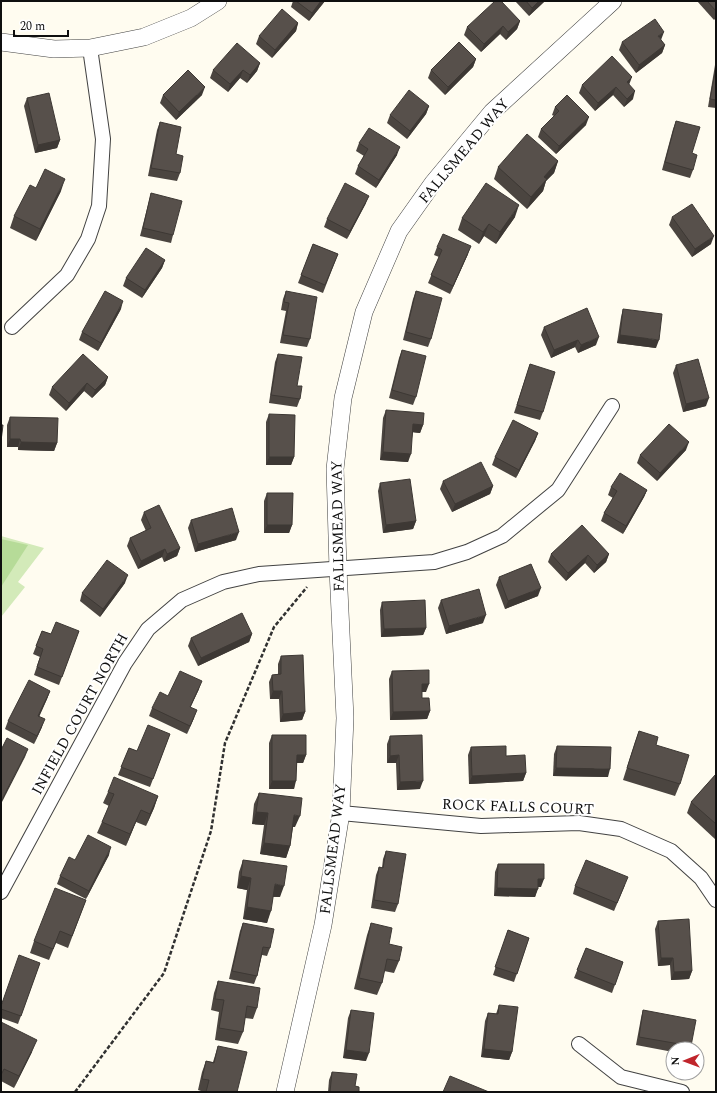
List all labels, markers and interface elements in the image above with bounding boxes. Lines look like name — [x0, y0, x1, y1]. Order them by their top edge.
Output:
scale bar — [14, 12, 68, 38]
text: 20 m — [20, 17, 45, 36]
street label: FALLSMEAD WAY — [413, 93, 515, 209]
street label: FALLSMEAD WAY — [325, 460, 351, 592]
street label: INFIELD COURT NORTH — [26, 629, 134, 799]
street label: FALLSMEAD WAY — [314, 782, 352, 916]
street label: ROCK FALLS COURT — [442, 793, 594, 821]
north arrow — [665, 1041, 705, 1081]
text: N — [667, 1057, 684, 1066]

